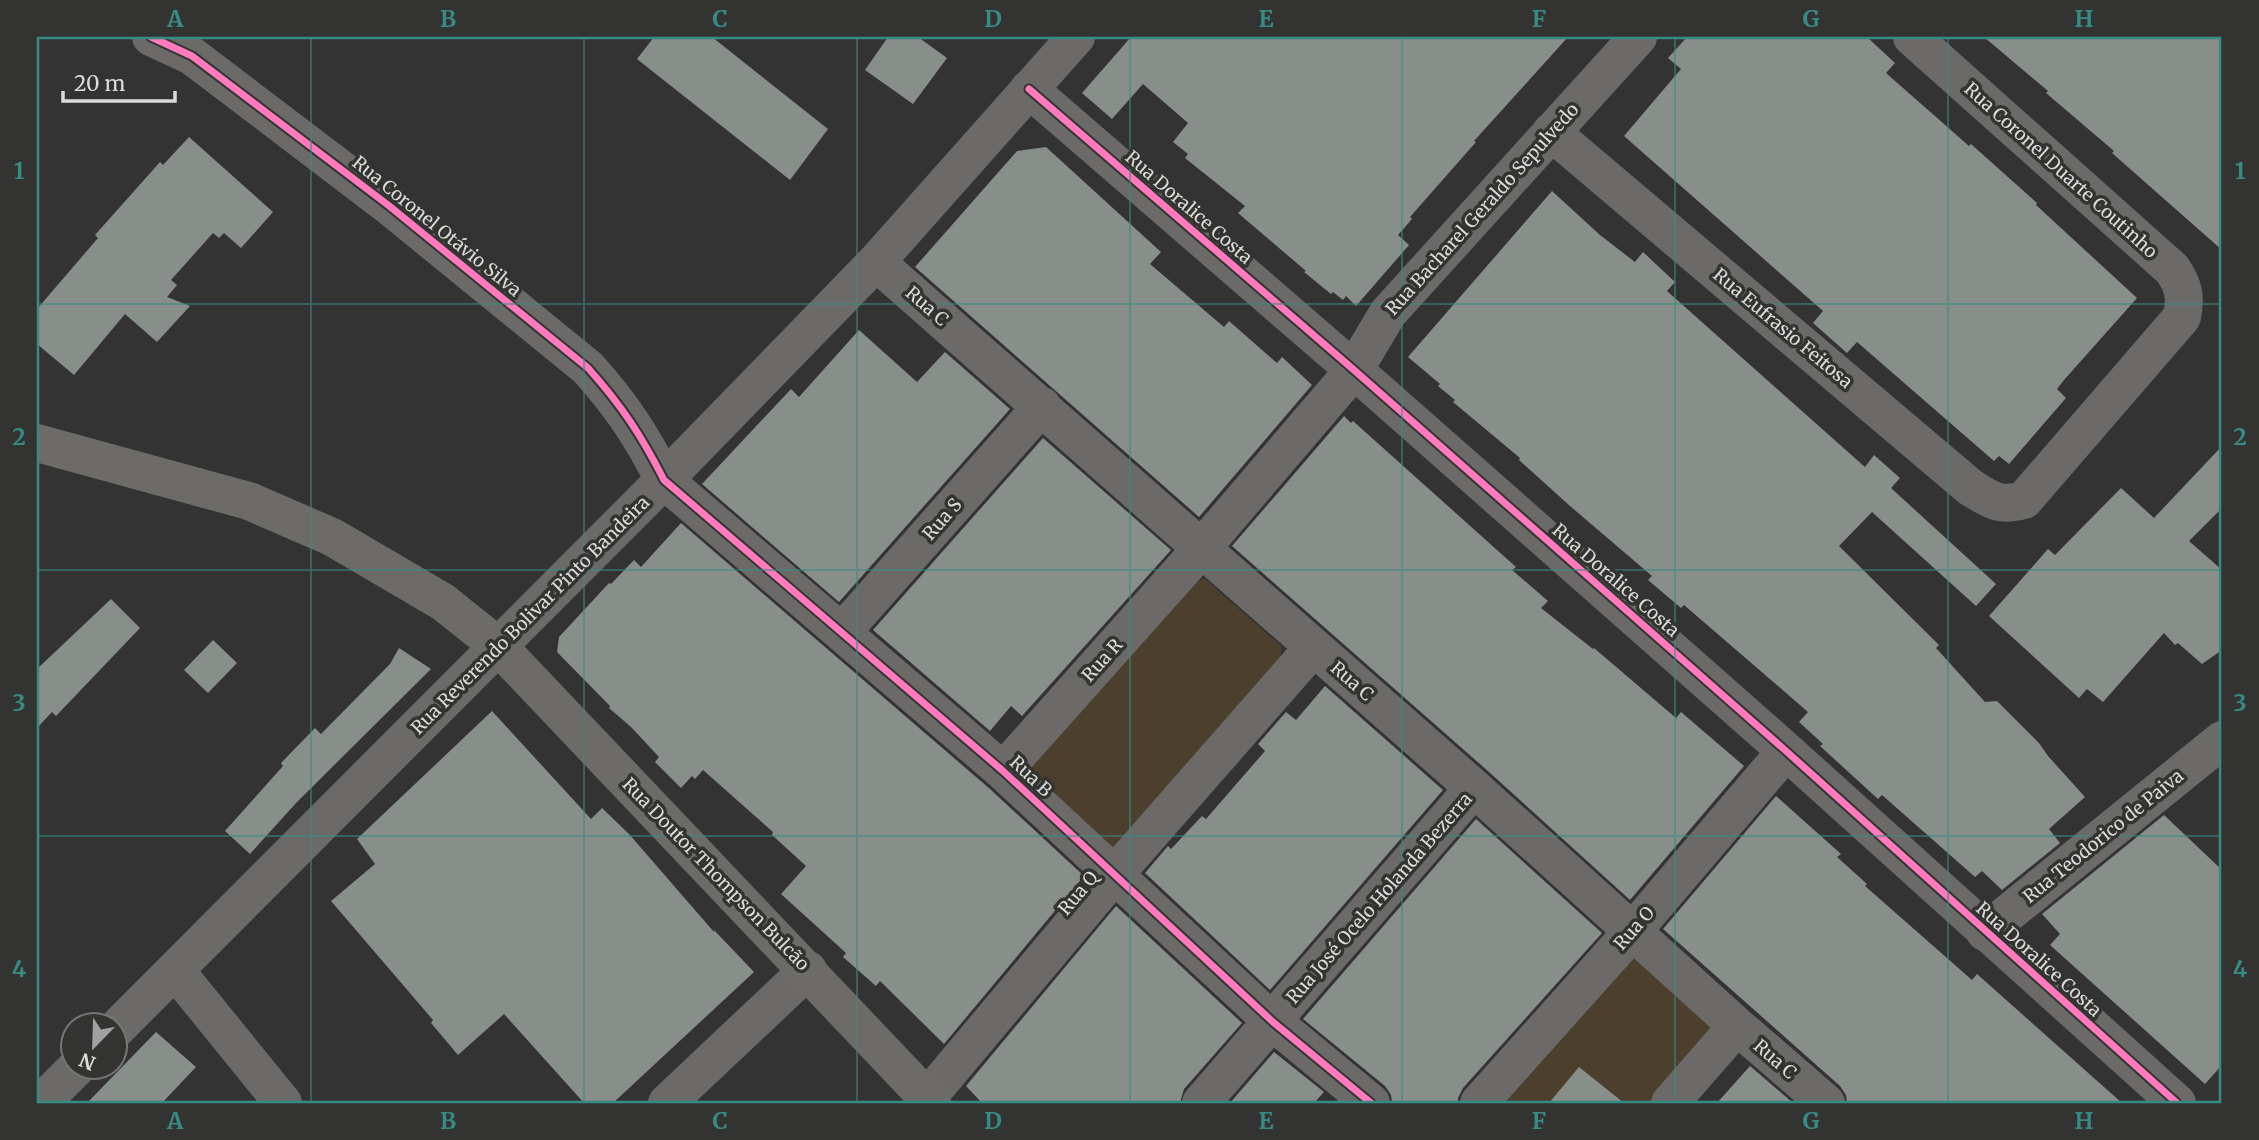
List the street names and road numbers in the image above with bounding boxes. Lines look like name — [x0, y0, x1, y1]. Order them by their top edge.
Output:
street label: Rua Coronel Duarte Coutinho — [1960, 77, 2162, 263]
street label: Rua Bacharel Geraldo Sepulvedo — [1380, 98, 1584, 320]
street label: Rua Doralice Costa — [1121, 145, 1258, 269]
street label: Rua Coronel Otávio Silva — [348, 151, 526, 301]
street label: Rua Eufrasio Feitosa — [1709, 263, 1858, 393]
street label: Rua C — [901, 281, 953, 331]
street label: Rua Reverendo Bolivar Pinto Bandeira — [406, 491, 654, 739]
street label: Rua S — [918, 493, 967, 545]
street label: Rua Doralice Costa — [1548, 518, 1685, 642]
street label: Rua R — [1077, 633, 1128, 686]
street label: Rua C — [1326, 656, 1378, 706]
street label: Rua B — [1005, 751, 1057, 801]
street label: Rua Teodorico de Paiva — [2018, 764, 2188, 908]
street label: Rua Doutor Thompson Bulcão — [618, 773, 814, 975]
street label: Rua José Ocelo Holanda Bezerra — [1281, 788, 1477, 1008]
street label: Rua Q — [1053, 865, 1104, 920]
street label: Rua Doralice Costa — [1971, 897, 2107, 1022]
street label: Rua O — [1609, 901, 1659, 955]
street label: Rua C — [1749, 1034, 1801, 1084]

